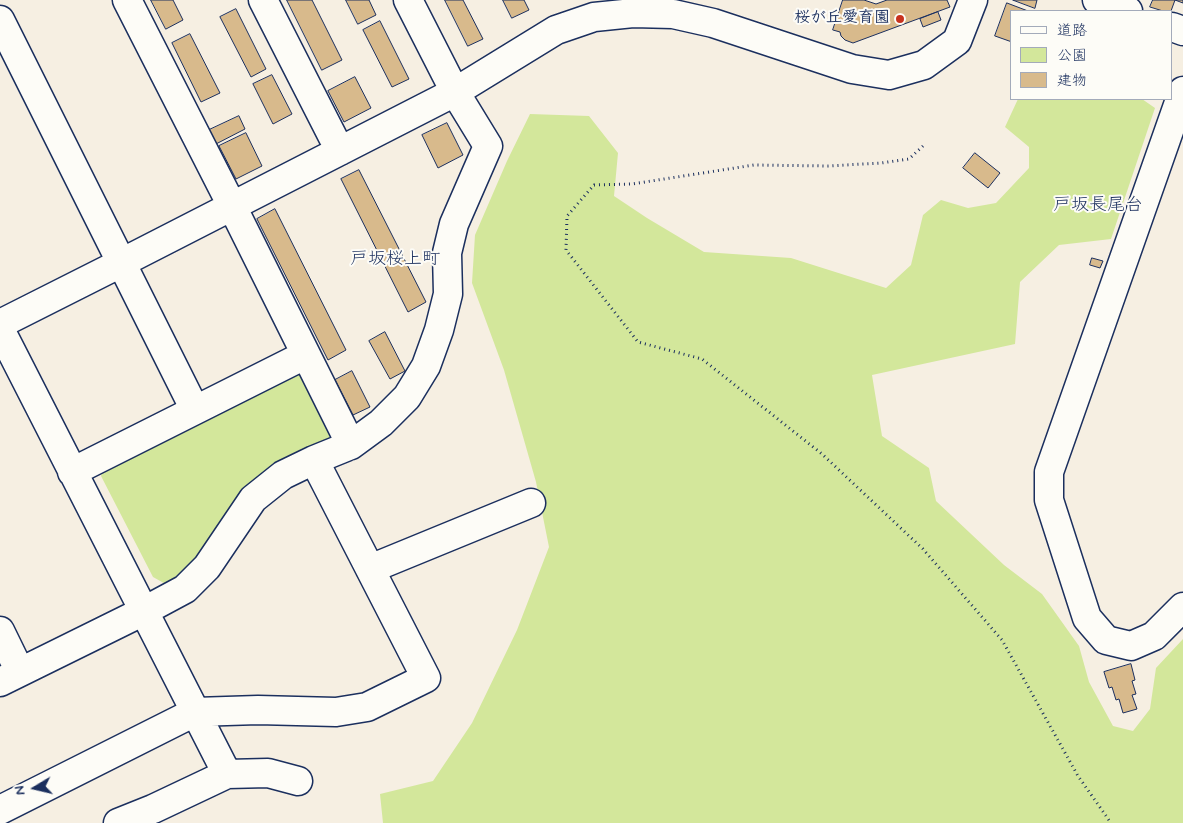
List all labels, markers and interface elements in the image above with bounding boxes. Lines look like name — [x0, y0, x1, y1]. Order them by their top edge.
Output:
place label: 桜が丘愛育園 — [794, 9, 890, 29]
legend — [1010, 10, 1173, 100]
marker: 桜が丘愛育園 — [894, 13, 906, 25]
text: 道路 — [1057, 21, 1087, 41]
text: 公園 — [1057, 46, 1087, 66]
text: 建物 — [1057, 71, 1087, 91]
district label: 戸坂長尾台 — [1053, 195, 1143, 217]
district label: 戸坂桜上町 — [350, 249, 440, 271]
north arrow — [10, 763, 60, 813]
text: N — [11, 784, 30, 796]

